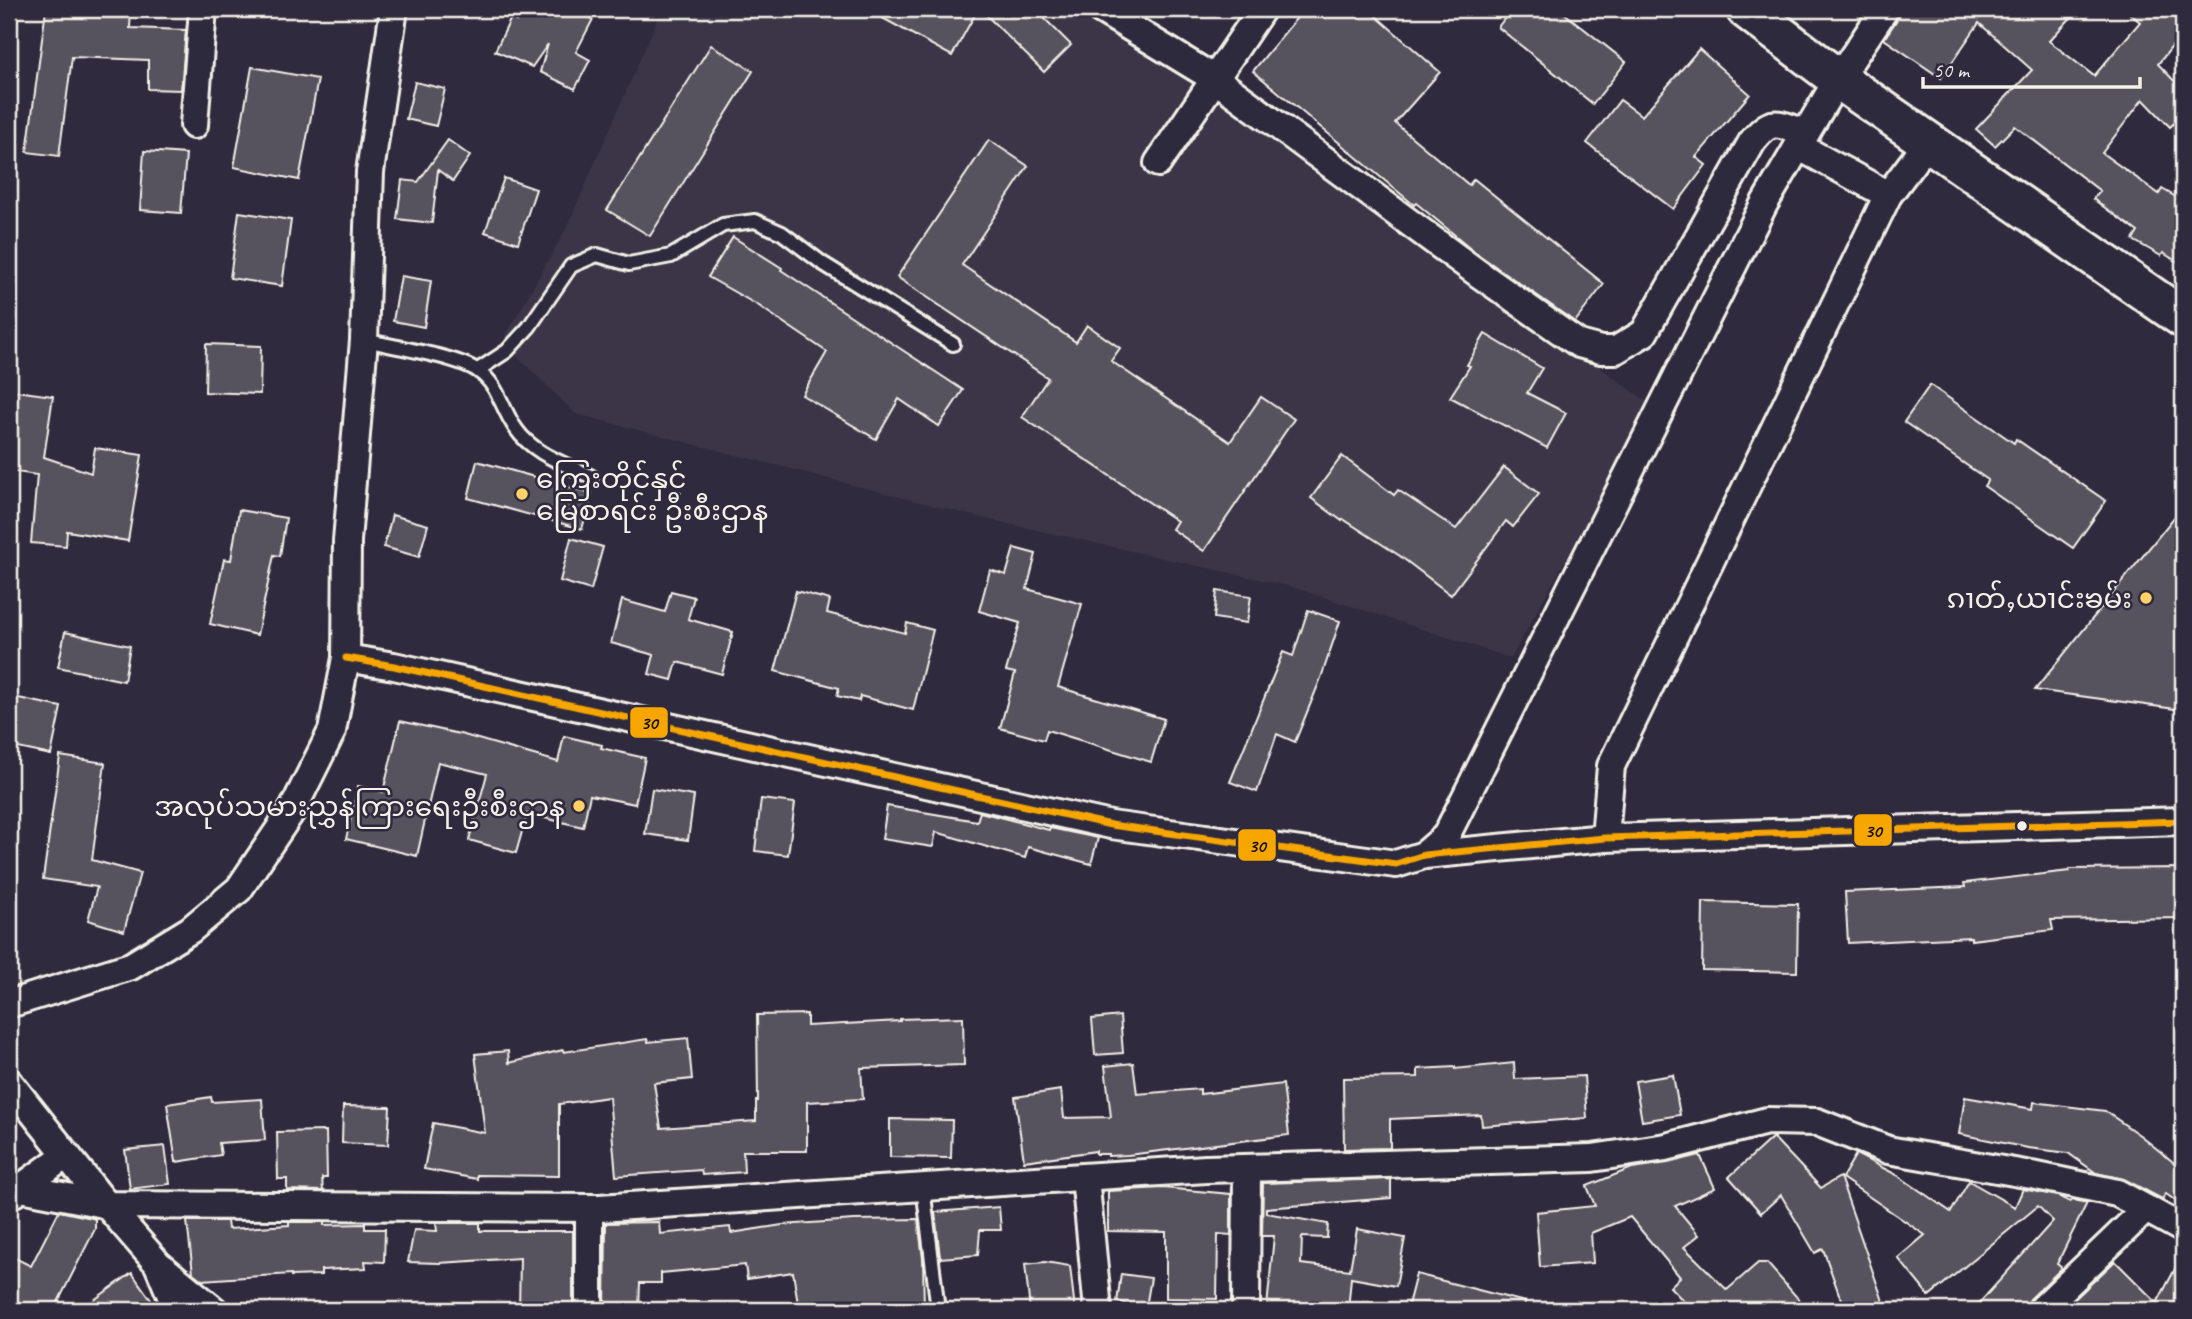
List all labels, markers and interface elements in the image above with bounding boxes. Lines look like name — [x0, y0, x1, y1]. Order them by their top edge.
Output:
scale bar — [1923, 46, 2140, 90]
text: 50 m — [1933, 57, 1971, 83]
place label: ကြေးတိုင်နှင့် မြေစာရင်း ဦးစီးဌာန — [536, 460, 768, 533]
marker: ကြေးတိုင်နှင့် မြေစာရင်း ဦးစီးဌာန — [514, 486, 530, 502]
place label: ၵၢတ်ႇယၢင်းၶမ်း — [1946, 580, 2132, 616]
marker: ၵၢတ်ႇယၢင်းၶမ်း — [2138, 590, 2154, 606]
line badge: 30 — [629, 706, 669, 739]
text: 30 — [640, 711, 660, 735]
place label: အလုပ်သမားညွှန်ကြားရေးဦးစီးဌာန — [154, 788, 565, 829]
marker: အလုပ်သမားညွှန်ကြားရေးဦးစီးဌာန — [571, 798, 587, 814]
line badge: 30 — [1853, 813, 1893, 847]
text: 30 — [1864, 819, 1884, 843]
unlabelled marker — [2015, 819, 2029, 833]
line badge: 30 — [1237, 828, 1277, 862]
text: 30 — [1248, 834, 1268, 858]

